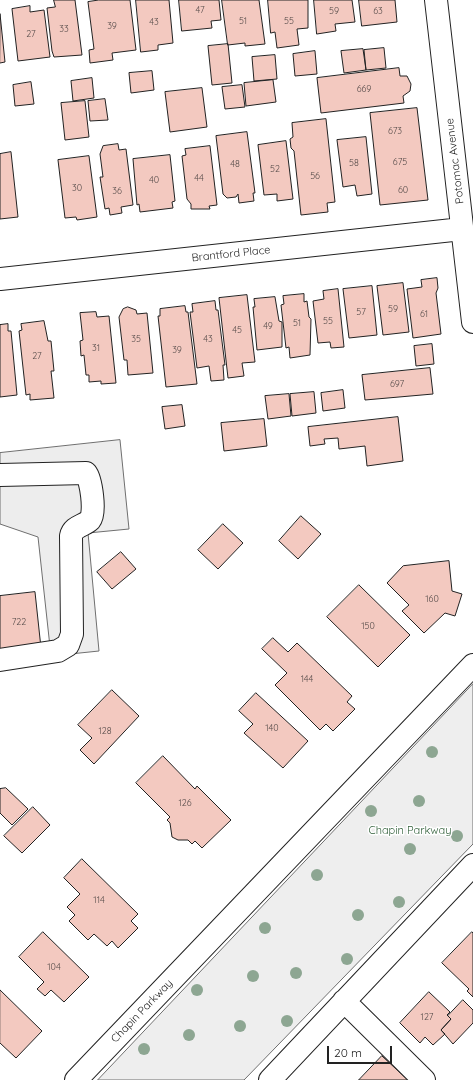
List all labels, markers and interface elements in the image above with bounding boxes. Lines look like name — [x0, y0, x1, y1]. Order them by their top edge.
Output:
house number: 47 — [195, 5, 205, 15]
house number: 59 — [329, 6, 339, 16]
house number: 63 — [373, 6, 383, 16]
house number: 51 — [239, 16, 247, 26]
house number: 55 — [284, 16, 294, 26]
house number: 43 — [149, 17, 159, 27]
house number: 39 — [107, 21, 117, 31]
house number: 33 — [59, 24, 69, 34]
house number: 27 — [26, 29, 36, 39]
house number: 669 — [357, 84, 371, 94]
street label: Potomac Avenue — [443, 117, 467, 205]
house number: 673 — [388, 126, 402, 136]
house number: 675 — [393, 157, 407, 167]
house number: 58 — [349, 158, 359, 168]
house number: 48 — [230, 159, 240, 169]
house number: 52 — [270, 164, 280, 174]
house number: 56 — [310, 171, 320, 181]
house number: 44 — [194, 173, 204, 183]
house number: 40 — [149, 175, 159, 185]
house number: 30 — [72, 183, 82, 193]
house number: 60 — [398, 185, 408, 195]
house number: 36 — [112, 186, 122, 196]
street label: Brantford Place — [191, 243, 271, 265]
house number: 59 — [388, 304, 398, 314]
house number: 57 — [356, 307, 366, 317]
house number: 61 — [420, 309, 428, 319]
house number: 55 — [323, 316, 333, 326]
house number: 51 — [293, 318, 301, 328]
house number: 49 — [263, 321, 273, 331]
house number: 45 — [232, 325, 242, 335]
house number: 35 — [131, 334, 141, 344]
house number: 43 — [203, 334, 213, 344]
house number: 31 — [92, 343, 100, 353]
house number: 39 — [172, 345, 182, 355]
house number: 27 — [32, 351, 42, 361]
house number: 697 — [390, 379, 404, 389]
house number: 160 — [425, 594, 439, 604]
house number: 722 — [12, 617, 26, 627]
house number: 150 — [361, 621, 375, 631]
house number: 144 — [301, 674, 313, 684]
house number: 140 — [265, 723, 279, 733]
house number: 128 — [98, 726, 112, 736]
house number: 126 — [178, 798, 192, 808]
park label: Chapin Parkway — [369, 824, 451, 838]
house number: 114 — [93, 895, 105, 905]
house number: 104 — [47, 962, 61, 972]
street label: Chapin Parkway — [108, 977, 176, 1045]
house number: 127 — [421, 1012, 433, 1022]
scale bar — [329, 1038, 394, 1064]
text: 20 m — [334, 1045, 362, 1060]

